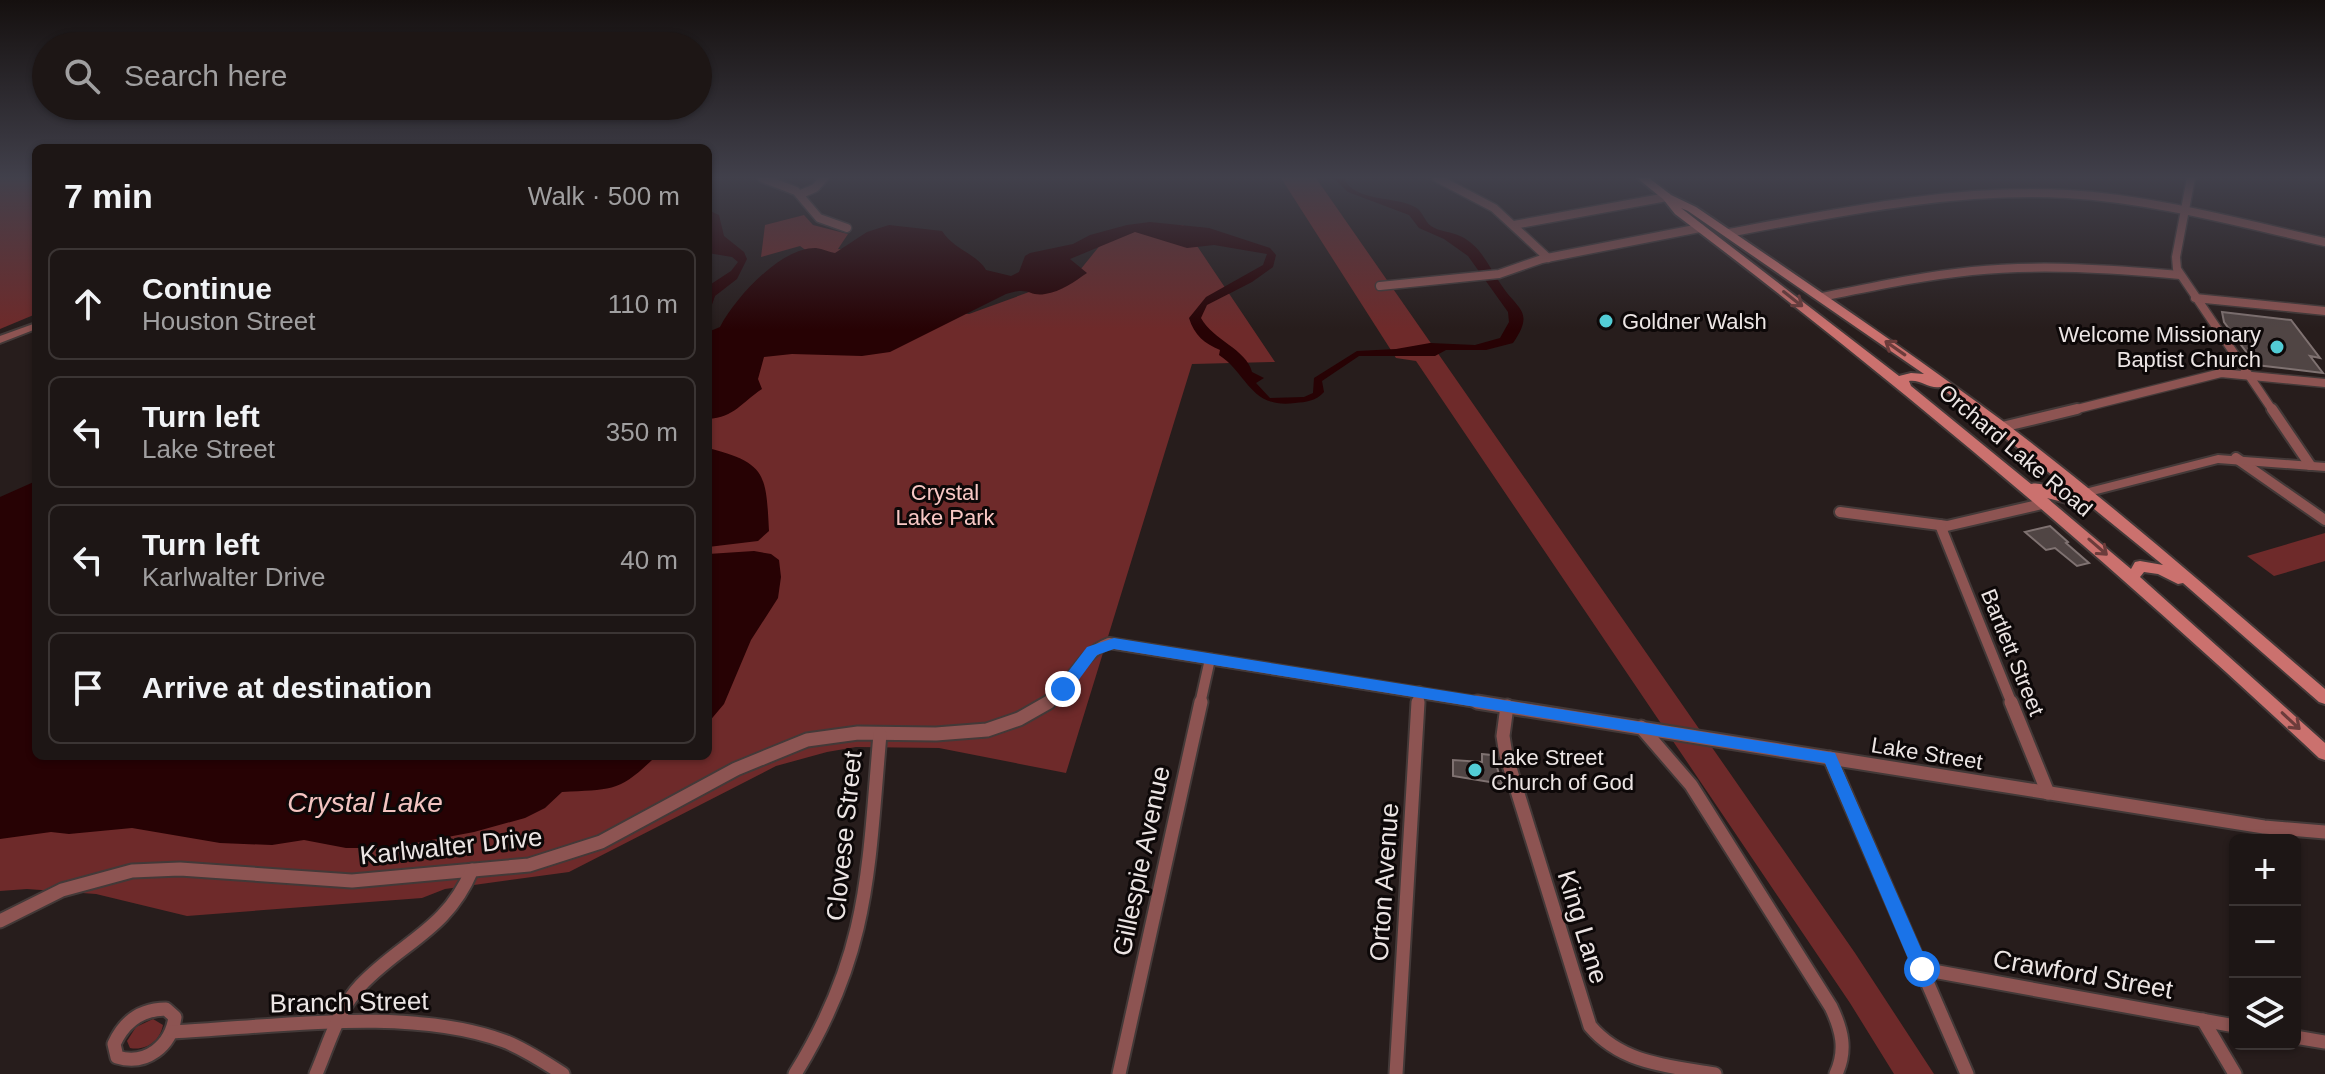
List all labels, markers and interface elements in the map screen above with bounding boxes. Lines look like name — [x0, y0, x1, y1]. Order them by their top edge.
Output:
search box — [32, 32, 712, 120]
icon: search — [60, 54, 104, 98]
text: Search here — [124, 59, 287, 92]
text: 7 min — [64, 177, 153, 215]
text: Walk · 500 m — [528, 181, 680, 211]
text: Continue — [142, 272, 272, 305]
icon: ahead — [66, 282, 110, 326]
text: 110 m — [608, 289, 678, 319]
one-way arrow — [1782, 289, 1803, 307]
text: Houston Street — [142, 306, 315, 336]
place label: Goldner Walsh — [1622, 309, 1767, 334]
marker: Goldner Walsh — [1597, 312, 1615, 330]
place label: Welcome Missionary Baptist Church — [2058, 322, 2261, 372]
marker: Welcome Missionary Baptist Church — [2268, 338, 2286, 356]
one-way arrow — [1884, 340, 1906, 356]
street label: Orchard Lake Road — [1934, 379, 2097, 522]
text: Turn left — [142, 400, 260, 433]
icon: left — [66, 410, 110, 454]
text: 350 m — [606, 417, 678, 447]
text: Lake Street — [142, 434, 275, 464]
park label: Crystal Lake Park — [895, 480, 996, 530]
text: Turn left — [142, 528, 260, 561]
icon: left — [66, 538, 110, 582]
one-way arrow — [2087, 538, 2108, 556]
text: 40 m — [620, 545, 678, 575]
text: Karlwalter Drive — [142, 562, 326, 592]
street label: Bartlett Street — [1976, 585, 2049, 719]
icon: arrive — [66, 666, 110, 710]
text: Arrive at destination — [142, 671, 432, 704]
route end — [1045, 671, 1081, 707]
one-way arrow — [2281, 712, 2301, 731]
street label: Lake Street — [1869, 732, 1984, 775]
place label: Lake Street Church of God — [1491, 745, 1634, 795]
street label: Clovese Street — [820, 749, 868, 922]
marker: Lake Street Church of God — [1466, 761, 1484, 779]
street label: Gillespie Avenue — [1106, 763, 1176, 959]
water label: Crystal Lake — [287, 787, 443, 818]
street label: Orton Avenue — [1364, 802, 1404, 962]
street label: Karlwalter Drive — [358, 821, 544, 871]
map controls — [2229, 834, 2301, 1050]
button: + — [2229, 834, 2301, 906]
street label: King Lane — [1552, 867, 1614, 987]
button: − — [2229, 906, 2301, 978]
street label: Crawford Street — [1991, 943, 2176, 1005]
route start — [1904, 951, 1940, 987]
button: layers — [2229, 978, 2301, 1050]
street label: Branch Street — [269, 986, 430, 1018]

